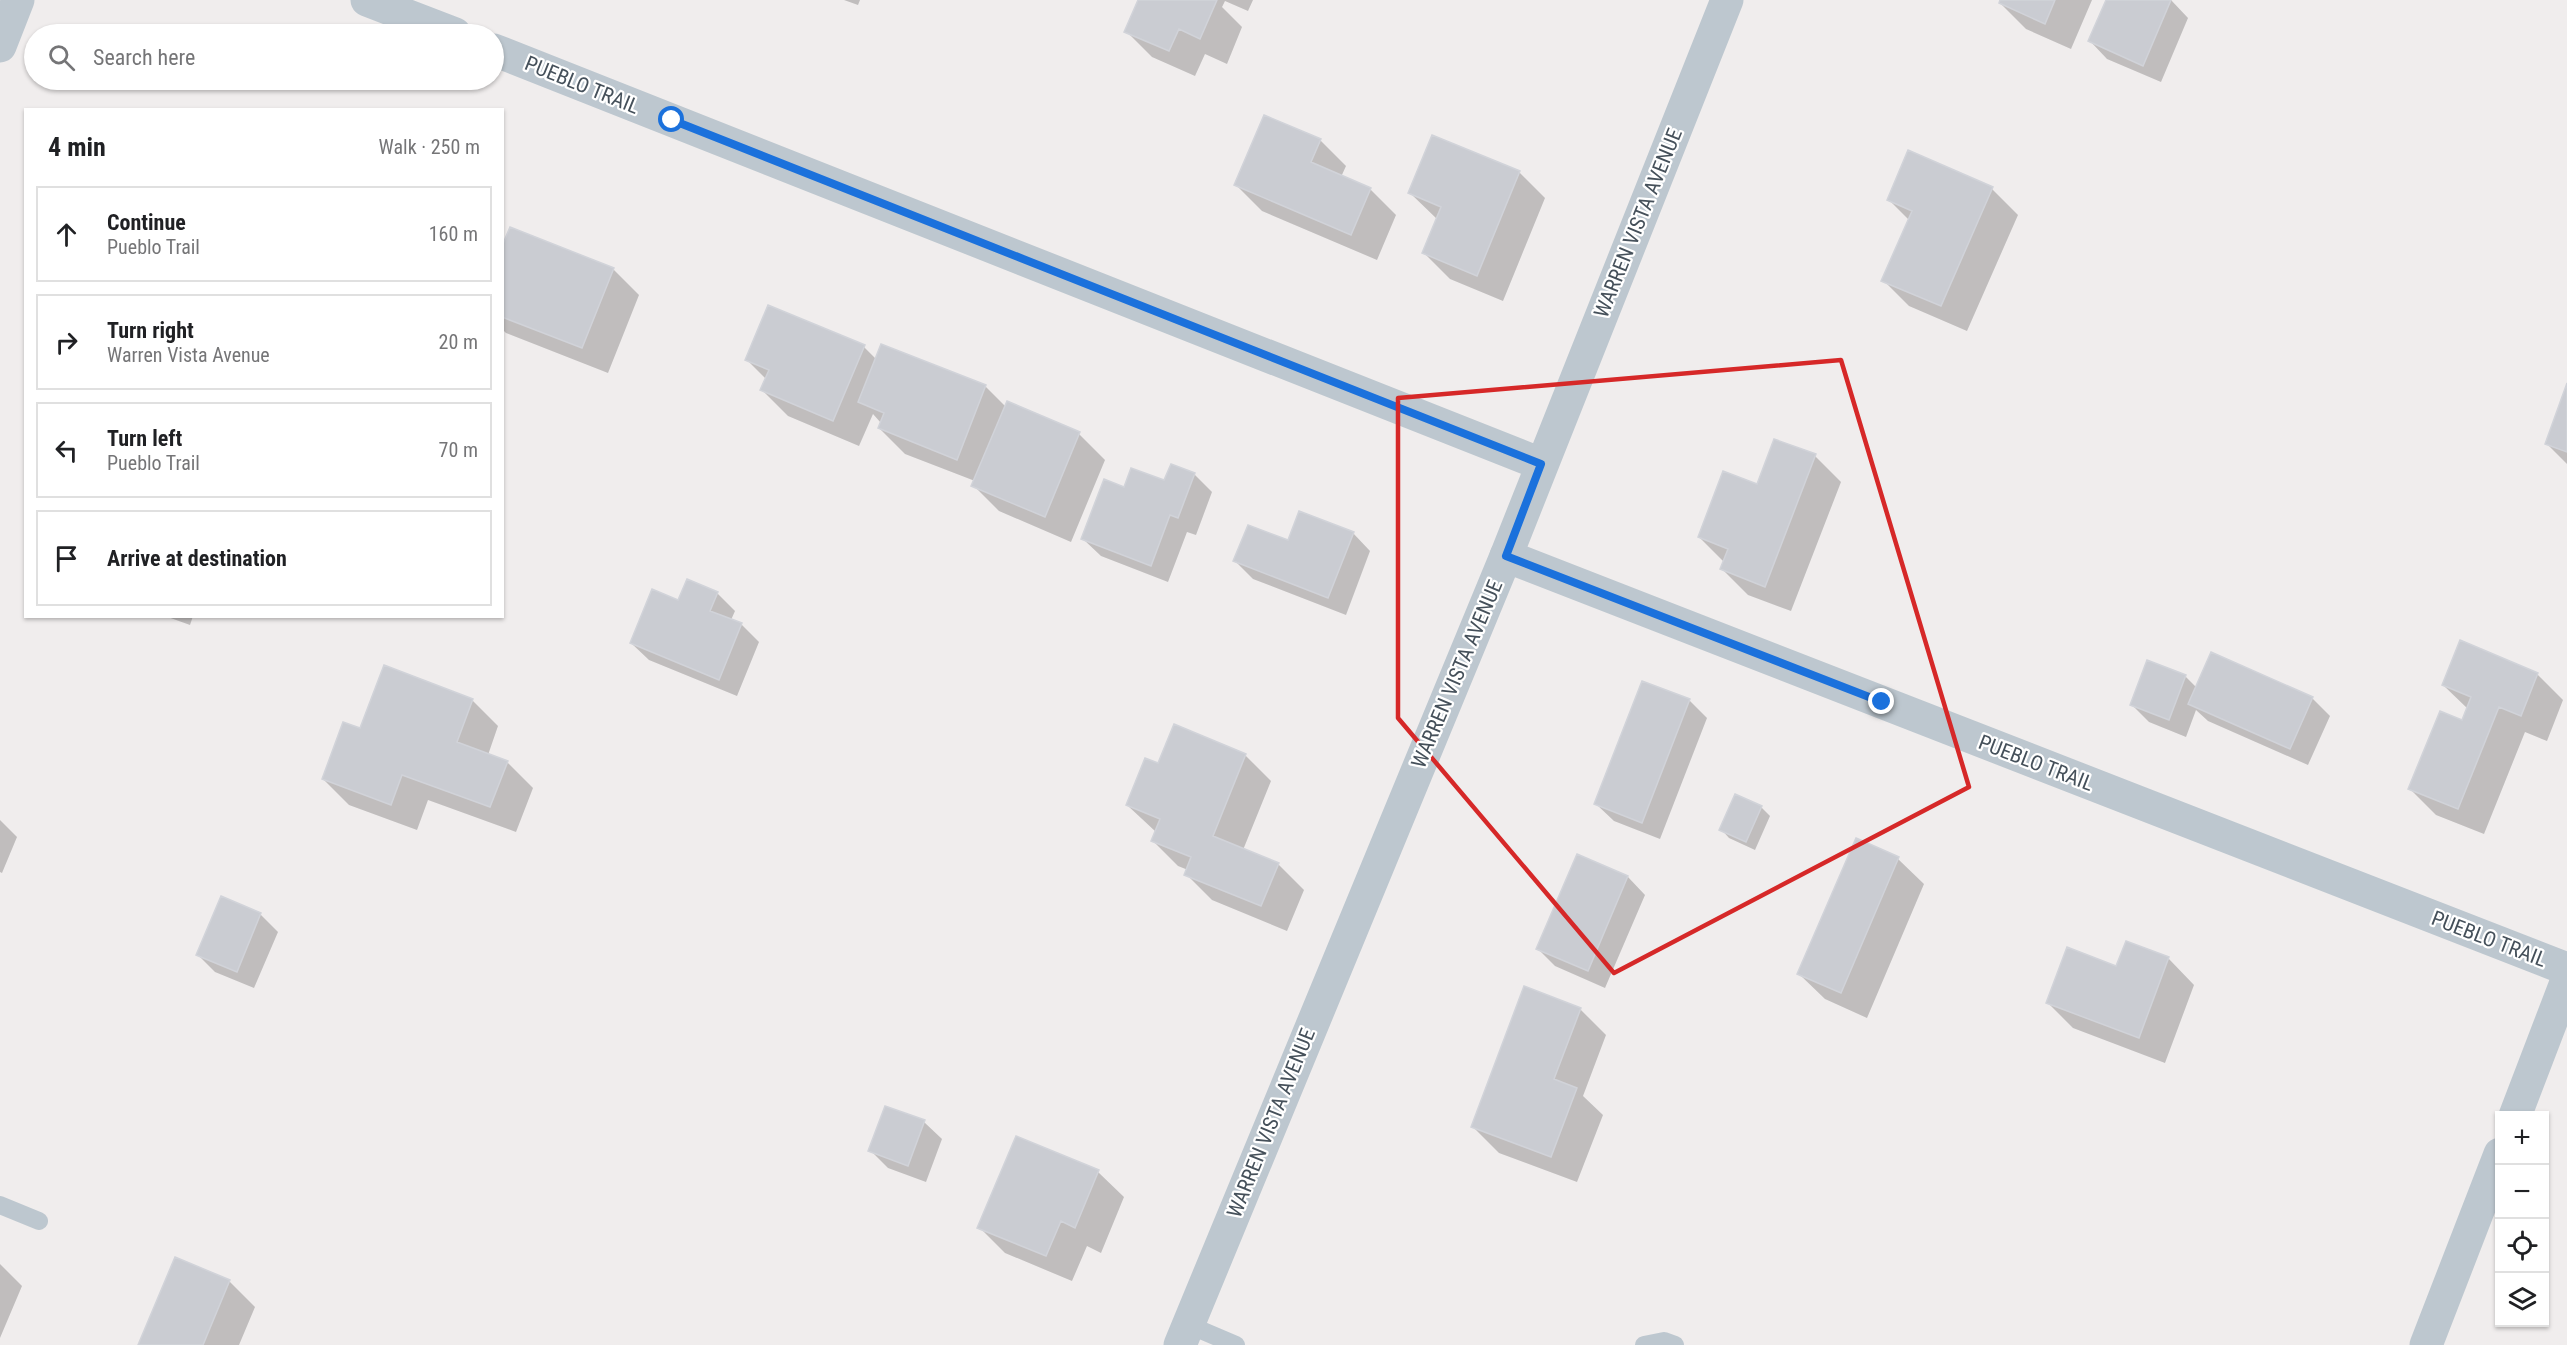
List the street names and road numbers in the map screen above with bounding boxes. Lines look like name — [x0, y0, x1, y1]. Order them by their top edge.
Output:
street label: PUEBLO TRAIL — [521, 51, 643, 119]
street label: WARREN VISTA AVENUE — [1589, 125, 1687, 321]
street label: WARREN VISTA AVENUE — [1407, 576, 1507, 772]
street label: PUEBLO TRAIL — [1975, 730, 2097, 796]
street label: PUEBLO TRAIL — [2428, 906, 2550, 972]
street label: WARREN VISTA AVENUE — [1222, 1025, 1320, 1221]

